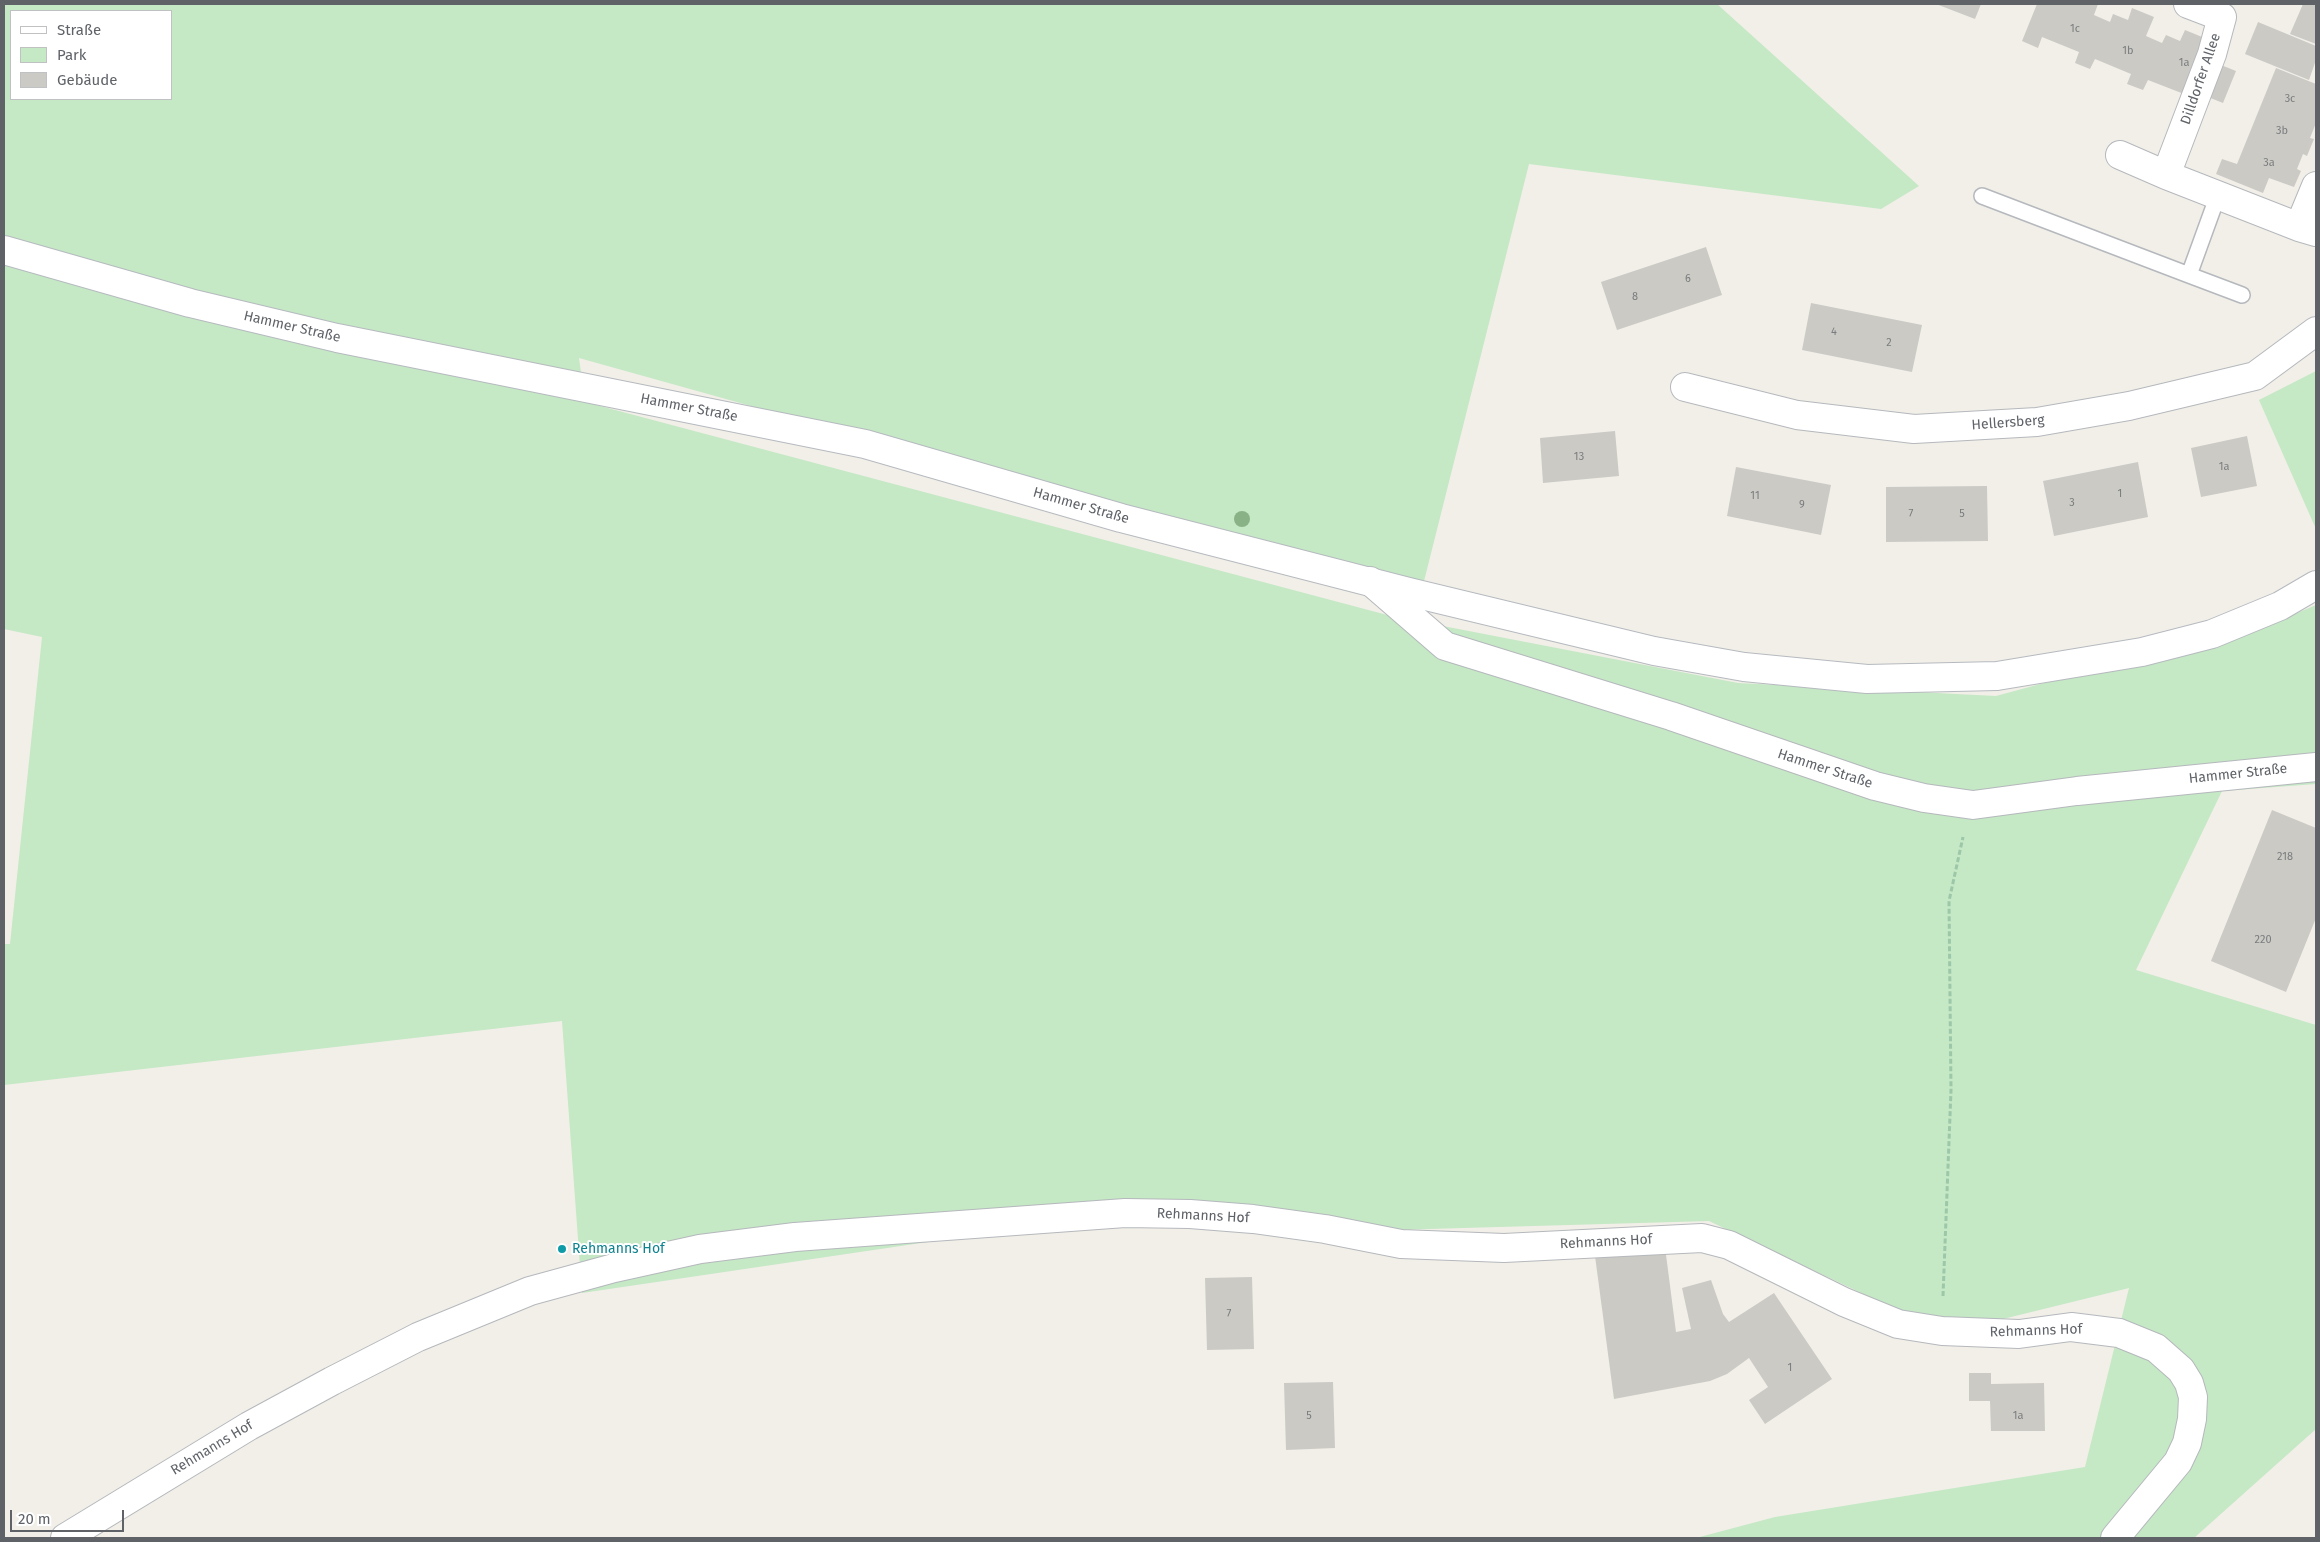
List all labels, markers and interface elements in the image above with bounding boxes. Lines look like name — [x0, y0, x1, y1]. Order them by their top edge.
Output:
legend — [10, 10, 172, 100]
text: Straße — [57, 21, 101, 39]
house number: 1c — [2070, 22, 2080, 36]
street label: Dilldorfer Allee — [2177, 31, 2225, 127]
house number: 1b — [2122, 44, 2134, 58]
text: Park — [57, 46, 87, 64]
house number: 1a — [2179, 56, 2189, 70]
text: Gebäude — [57, 71, 117, 89]
house number: 3c — [2285, 92, 2295, 106]
house number: 3b — [2276, 124, 2288, 138]
house number: 3a — [2263, 156, 2275, 170]
house number: 6 — [1685, 272, 1691, 286]
house number: 8 — [1632, 290, 1638, 304]
street label: Hammer Straße — [242, 308, 342, 346]
house number: 4 — [1831, 325, 1837, 339]
house number: 2 — [1886, 336, 1892, 350]
street label: Hammer Straße — [639, 390, 739, 426]
street label: Hellersberg — [1971, 412, 2045, 434]
house number: 13 — [1574, 450, 1584, 464]
house number: 1a — [2219, 460, 2229, 474]
street label: Hammer Straße — [1031, 484, 1131, 528]
house number: 1 — [2118, 487, 2122, 501]
house number: 11 — [1750, 489, 1760, 503]
house number: 3 — [2069, 496, 2075, 510]
house number: 9 — [1799, 498, 1805, 512]
house number: 7 — [1909, 507, 1913, 521]
house number: 5 — [1959, 507, 1965, 521]
street label: Hammer Straße — [1775, 746, 1875, 792]
street label: Hammer Straße — [2188, 760, 2288, 788]
house number: 218 — [2277, 850, 2293, 864]
house number: 220 — [2254, 933, 2272, 947]
street label: Rehmanns Hof — [1156, 1205, 1250, 1227]
street label: Rehmanns Hof — [1559, 1231, 1653, 1253]
place label: Rehmanns Hof — [572, 1241, 665, 1257]
marker: Rehmanns Hof — [556, 1243, 568, 1255]
house number: 7 — [1227, 1307, 1231, 1321]
street label: Rehmanns Hof — [1989, 1321, 2083, 1341]
house number: 1 — [1788, 1361, 1792, 1375]
house number: 5 — [1306, 1409, 1312, 1423]
house number: 1a — [2013, 1409, 2023, 1423]
street label: Rehmanns Hof — [168, 1417, 256, 1479]
scale bar — [12, 1500, 126, 1532]
text: 20 m — [18, 1510, 51, 1528]

